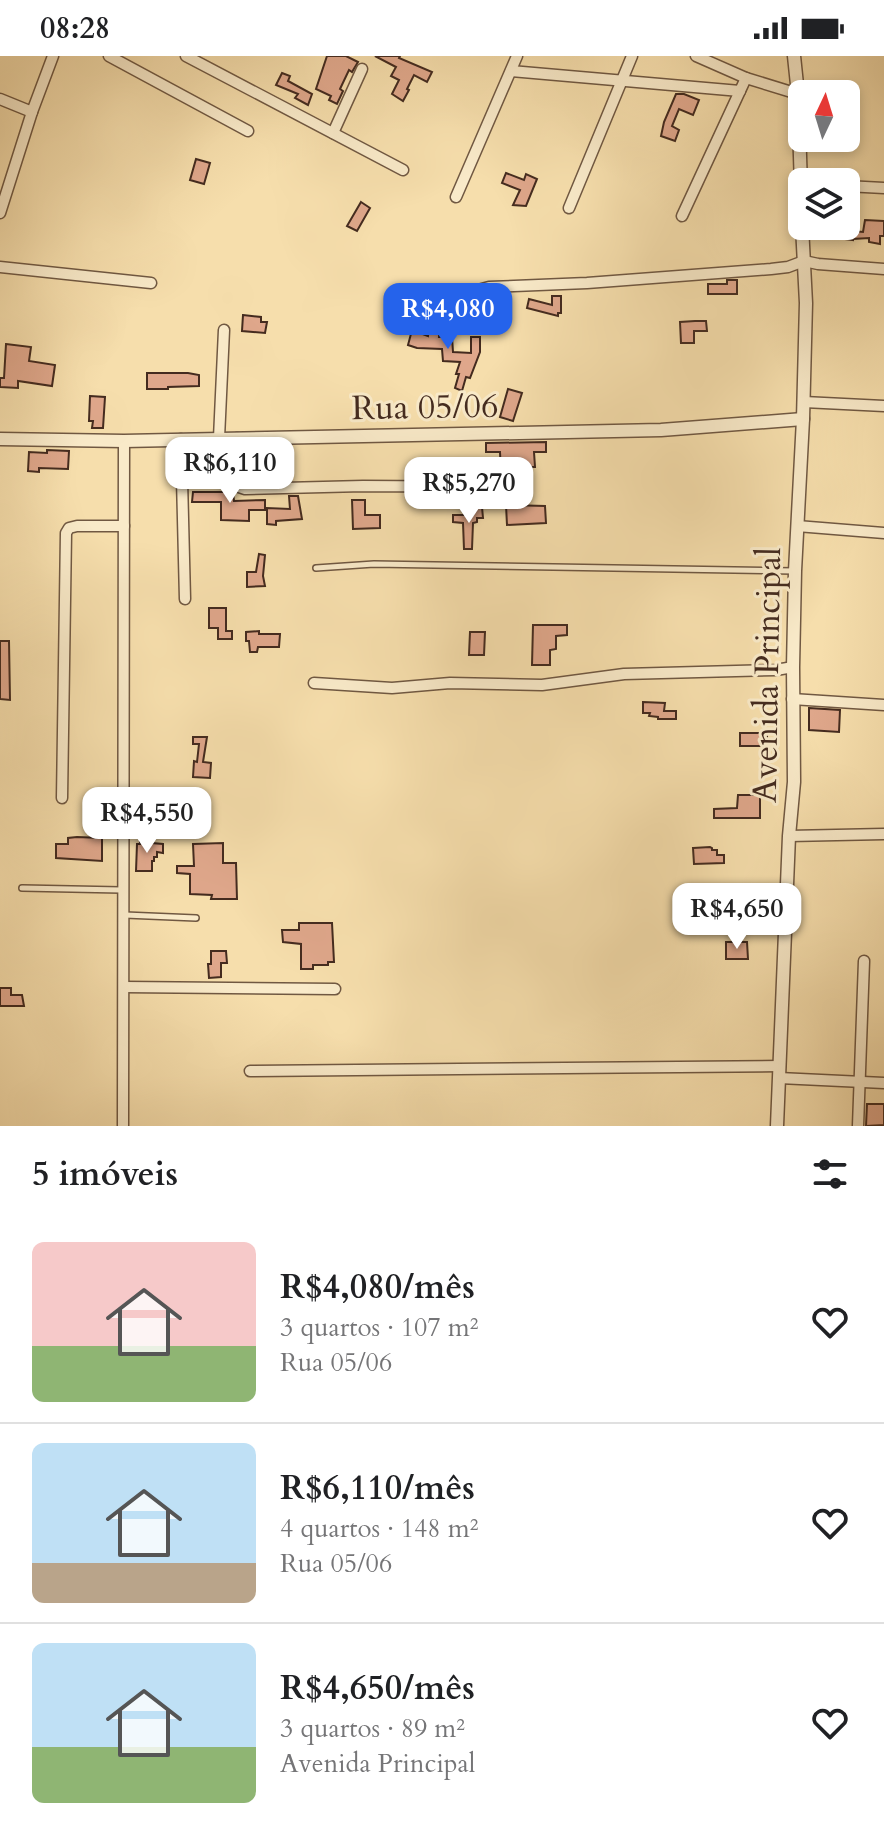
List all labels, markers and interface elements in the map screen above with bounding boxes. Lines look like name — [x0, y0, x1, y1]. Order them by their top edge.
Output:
text: 08:28 — [40, 8, 110, 49]
north arrow — [788, 80, 860, 152]
map controls — [788, 80, 860, 240]
button: layers — [788, 168, 860, 240]
pin: R$4,080 — [374, 283, 522, 351]
text: R$4,080 — [401, 291, 495, 326]
street label: Rua 05/06 — [351, 383, 499, 431]
pin: R$6,110 — [156, 437, 304, 505]
text: R$6,110 — [183, 445, 277, 480]
pin: R$5,270 — [395, 457, 543, 525]
text: R$5,270 — [422, 465, 516, 500]
street label: Avenida Principal — [742, 547, 792, 803]
pin: R$4,550 — [73, 787, 221, 855]
text: R$4,550 — [100, 795, 194, 830]
pin: R$4,650 — [663, 883, 811, 951]
text: R$4,650 — [690, 891, 784, 926]
text: 5 imóveis — [32, 1151, 178, 1197]
icon: filters — [808, 1152, 852, 1196]
text: R$4,080/mês — [280, 1264, 475, 1310]
icon: home — [96, 1274, 192, 1370]
icon: heart — [808, 1300, 852, 1344]
text: 3 quartos · 107 m² — [280, 1310, 478, 1345]
text: Rua 05/06 — [280, 1345, 392, 1380]
text: R$6,110/mês — [280, 1465, 475, 1511]
icon: home — [96, 1475, 192, 1571]
icon: heart — [808, 1501, 852, 1545]
text: 4 quartos · 148 m² — [280, 1511, 478, 1546]
text: Rua 05/06 — [280, 1546, 392, 1581]
text: R$4,650/mês — [280, 1665, 475, 1711]
icon: home — [96, 1675, 192, 1771]
icon: heart — [808, 1701, 852, 1745]
text: 3 quartos · 89 m² — [280, 1711, 465, 1746]
text: Avenida Principal — [280, 1746, 475, 1781]

